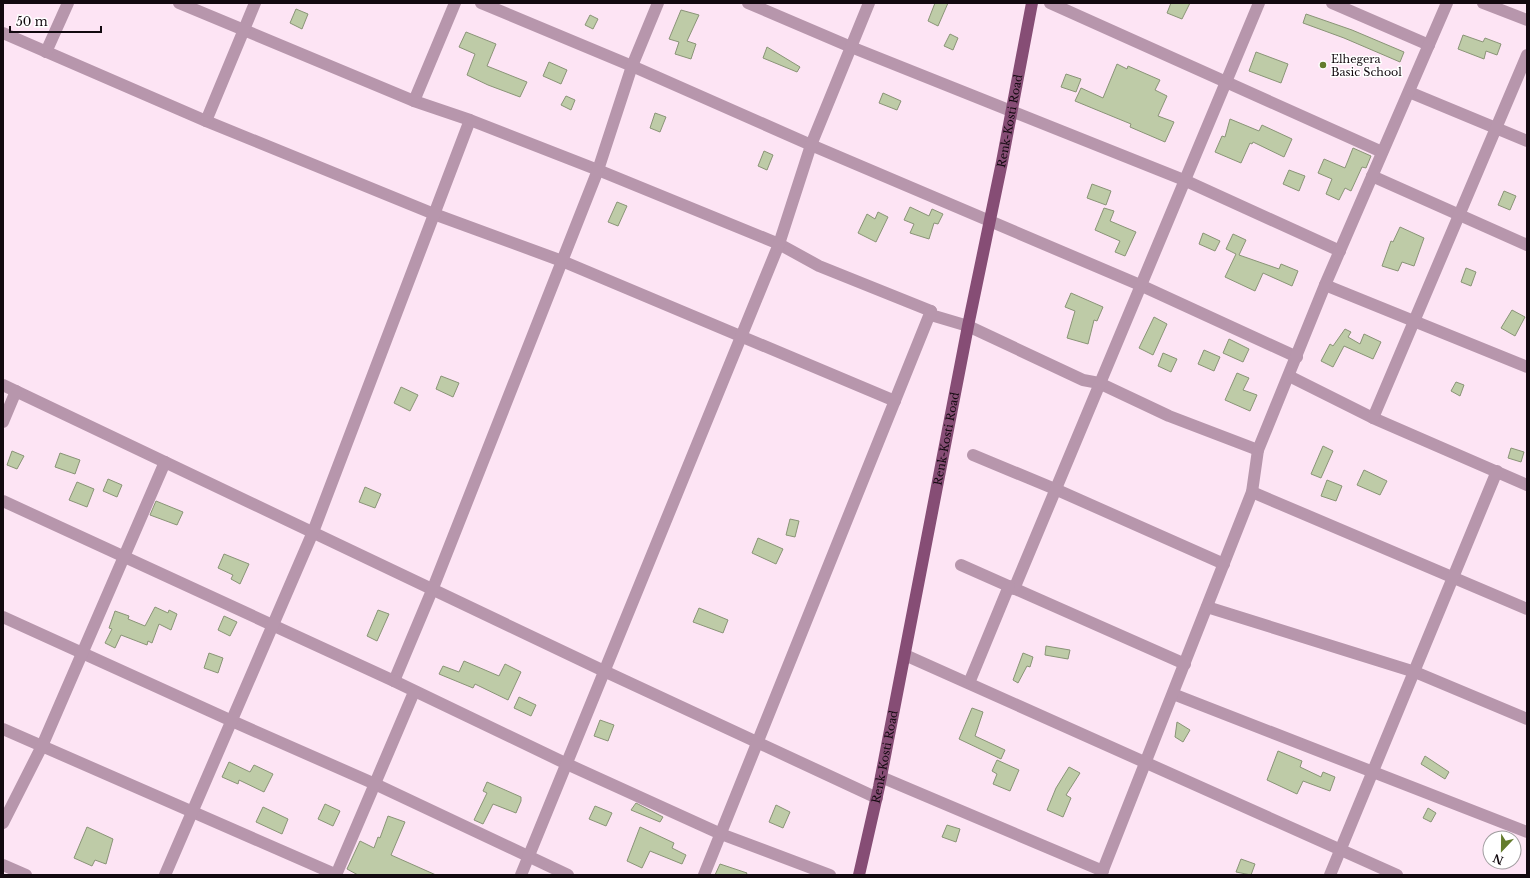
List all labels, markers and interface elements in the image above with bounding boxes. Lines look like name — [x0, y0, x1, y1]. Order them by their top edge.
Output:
scale bar — [10, 8, 101, 34]
text: 50 m — [16, 14, 48, 29]
place label: Elhegera Basic School — [1331, 52, 1402, 79]
marker: Elhegera Basic School — [1318, 60, 1328, 70]
street label: Renk-Kosti Road — [994, 73, 1026, 169]
street label: Renk-Kosti Road — [930, 390, 962, 486]
street label: Renk-Kosti Road — [868, 708, 901, 805]
north arrow — [1482, 830, 1522, 870]
text: N — [1490, 851, 1506, 868]

